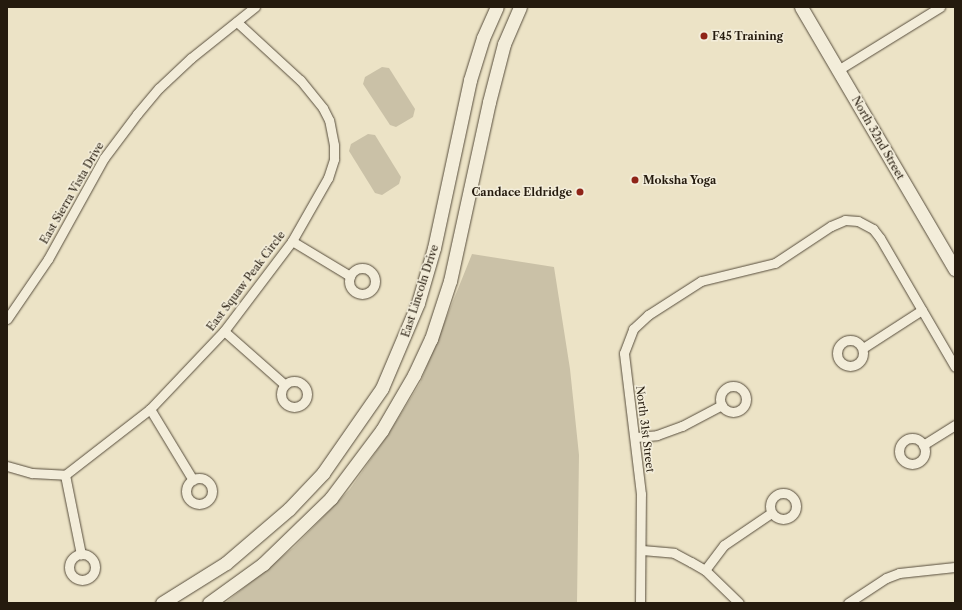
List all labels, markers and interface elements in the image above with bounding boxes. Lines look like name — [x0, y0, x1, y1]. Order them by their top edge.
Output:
place label: F45 Training — [712, 29, 783, 43]
marker: F45 Training — [699, 31, 709, 41]
street label: North 32nd Street — [849, 94, 907, 182]
street label: East Sierra Vista Drive — [37, 139, 107, 247]
place label: Moksha Yoga — [643, 173, 717, 187]
marker: Moksha Yoga — [630, 175, 640, 185]
place label: Candace Eldridge — [471, 185, 572, 199]
marker: Candace Eldridge — [575, 187, 585, 197]
street label: East Squaw Peak Circle — [204, 228, 288, 334]
street label: East Lincoln Drive — [399, 243, 441, 339]
street label: North 31st Street — [633, 385, 657, 473]

